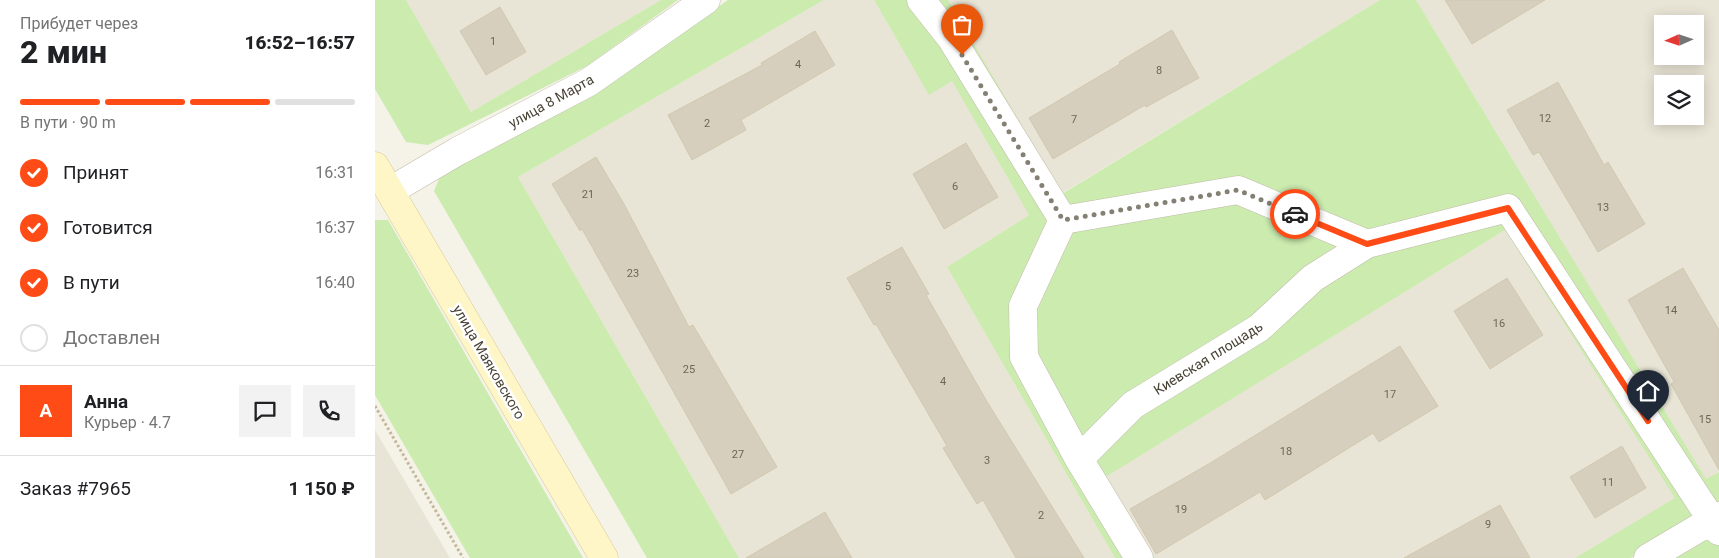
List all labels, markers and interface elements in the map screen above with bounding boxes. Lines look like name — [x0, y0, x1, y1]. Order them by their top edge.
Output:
pin — [941, 4, 983, 55]
icon: bag — [948, 11, 976, 39]
text: Прибудет через — [20, 14, 138, 33]
north arrow — [1654, 15, 1704, 65]
map controls — [1654, 15, 1704, 125]
text: 16:52–16:57 — [244, 31, 355, 54]
text: 2 мин — [20, 33, 107, 71]
house number: 1 — [490, 35, 496, 48]
house number: 4 — [795, 58, 801, 71]
house number: 8 — [1156, 64, 1162, 77]
street label: улица 8 Марта — [506, 71, 596, 131]
button: layers — [1654, 75, 1704, 125]
house number: 12 — [1539, 112, 1551, 125]
text: В пути · 90 m — [20, 113, 116, 132]
house number: 7 — [1071, 113, 1077, 126]
house number: 2 — [704, 117, 710, 130]
icon: check — [20, 159, 48, 187]
text: Принят — [63, 161, 129, 184]
text: 16:31 — [315, 163, 355, 182]
house number: 6 — [952, 180, 958, 193]
house number: 21 — [582, 188, 594, 201]
courier — [1270, 189, 1320, 239]
icon: car — [1281, 200, 1309, 228]
house number: 13 — [1597, 201, 1609, 214]
icon: check — [20, 214, 48, 242]
text: Готовится — [63, 216, 153, 239]
text: 16:37 — [315, 218, 355, 237]
house number: 23 — [627, 267, 639, 280]
icon: check — [20, 269, 48, 297]
text: В пути — [63, 271, 120, 294]
text: 16:40 — [315, 273, 355, 292]
house number: 5 — [885, 280, 891, 293]
street label: улица Маяковского — [450, 302, 528, 422]
house number: 14 — [1665, 304, 1677, 317]
house number: 16 — [1493, 317, 1505, 330]
street label: Киевская площадь — [1151, 318, 1265, 398]
text: Доставлен — [63, 326, 160, 349]
house number: 25 — [683, 363, 695, 376]
pin — [1627, 370, 1669, 421]
house number: 4 — [940, 375, 946, 388]
icon: home — [1634, 377, 1662, 405]
button: chat — [239, 385, 291, 437]
button: phone — [303, 385, 355, 437]
house number: 17 — [1384, 388, 1396, 401]
text: Анна — [84, 390, 128, 413]
text: А — [40, 399, 52, 422]
text: Курьер · 4.7 — [84, 413, 171, 432]
house number: 15 — [1699, 413, 1711, 426]
house number: 18 — [1280, 445, 1292, 458]
house number: 27 — [732, 448, 744, 461]
house number: 3 — [984, 454, 990, 467]
house number: 11 — [1602, 476, 1614, 489]
text: Заказ #7965 — [20, 477, 131, 500]
text: 1 150 ₽ — [289, 477, 355, 500]
house number: 19 — [1175, 503, 1187, 516]
house number: 2 — [1038, 509, 1044, 522]
house number: 9 — [1485, 518, 1491, 531]

